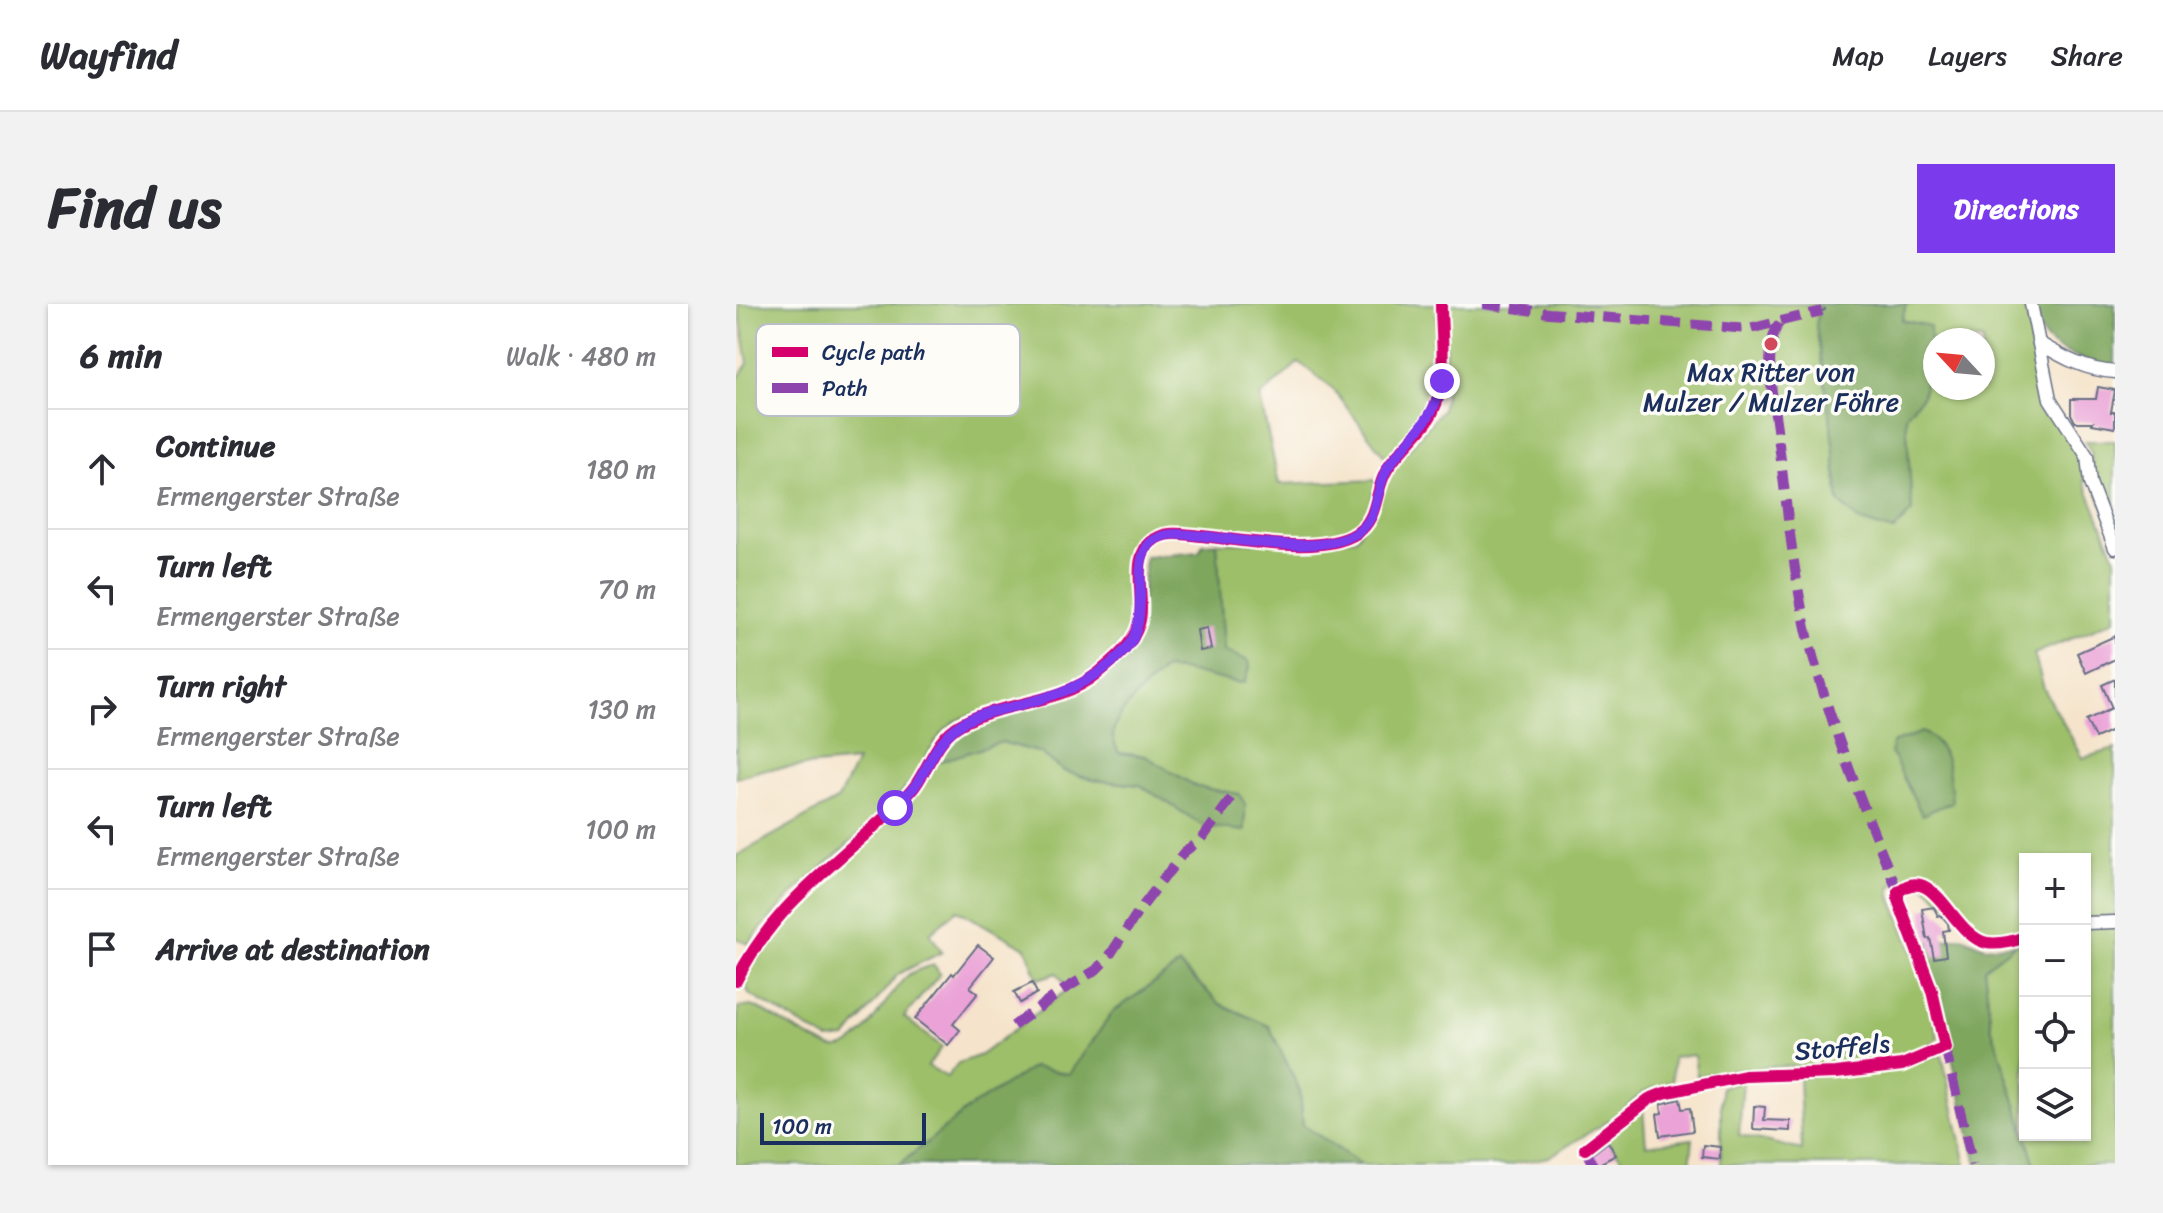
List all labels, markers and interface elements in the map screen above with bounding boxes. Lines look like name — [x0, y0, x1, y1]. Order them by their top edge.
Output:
text: Wayfind — [40, 22, 177, 89]
text: Map — [1832, 31, 1884, 80]
text: Layers — [1928, 31, 2007, 80]
text: Share — [2051, 31, 2123, 80]
text: Find us — [48, 159, 221, 258]
button: Directions — [1917, 164, 2115, 253]
legend — [756, 324, 1020, 416]
text: 6 min — [80, 326, 162, 386]
north arrow — [1923, 328, 1995, 400]
text: Walk · 480 m — [506, 333, 656, 379]
text: Cycle path — [822, 333, 925, 372]
marker: Max Ritter von Mulzer / Mulzer Föhre — [1762, 335, 1780, 353]
place label: Max Ritter von Mulzer / Mulzer Föhre — [1643, 349, 1899, 425]
route end — [1424, 363, 1460, 399]
text: Path — [822, 369, 868, 408]
text: Continue — [156, 419, 275, 473]
text: 180 m — [586, 446, 656, 492]
icon: ahead — [80, 447, 124, 491]
text: Ermengerster Straße — [156, 473, 400, 519]
text: Turn left — [156, 539, 272, 593]
text: 70 m — [598, 566, 656, 612]
icon: left — [80, 567, 124, 611]
text: Ermengerster Straße — [156, 593, 400, 639]
text: Turn right — [156, 659, 286, 713]
text: 130 m — [587, 686, 656, 732]
icon: right — [80, 687, 124, 731]
text: Ermengerster Straße — [156, 713, 400, 759]
text: Turn left — [156, 779, 272, 833]
route start — [877, 790, 913, 826]
text: 100 m — [585, 806, 656, 852]
icon: left — [80, 807, 124, 851]
text: Ermengerster Straße — [156, 833, 400, 879]
map controls — [2019, 853, 2091, 1141]
button: + — [2019, 853, 2091, 925]
text: Arrive at destination — [156, 922, 430, 976]
button: − — [2019, 925, 2091, 997]
icon: arrive — [80, 927, 124, 971]
button: locate — [2019, 997, 2091, 1069]
street label: Stoffels — [1792, 1020, 1892, 1074]
button: layers — [2019, 1069, 2091, 1141]
text: 100 m — [772, 1107, 832, 1146]
scale bar — [760, 1109, 926, 1145]

